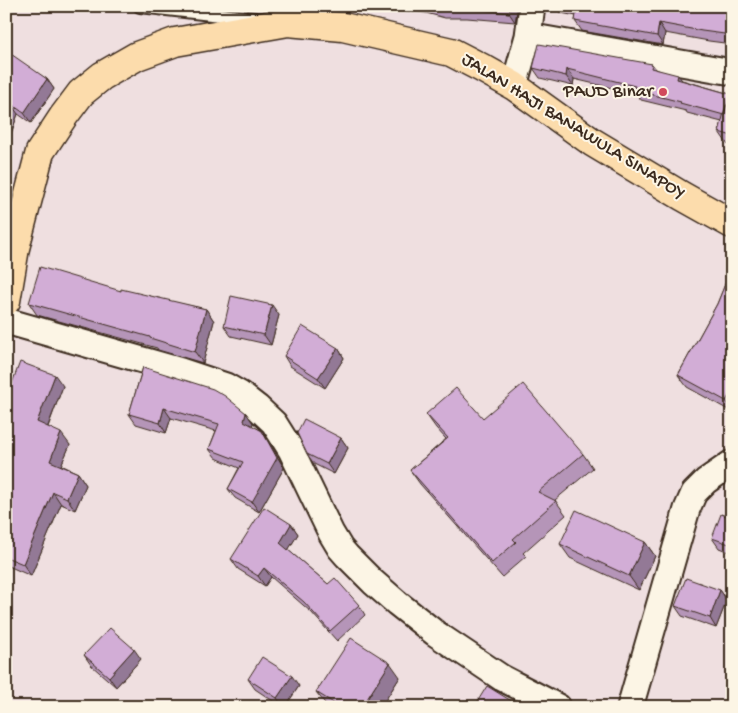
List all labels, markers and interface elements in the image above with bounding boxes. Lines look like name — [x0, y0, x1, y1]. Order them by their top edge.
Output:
street label: JALAN HAJI BANAWULA SINAPOY — [457, 48, 689, 206]
place label: PAUD Binar — [562, 81, 655, 104]
marker: PAUD Binar — [657, 86, 669, 98]

